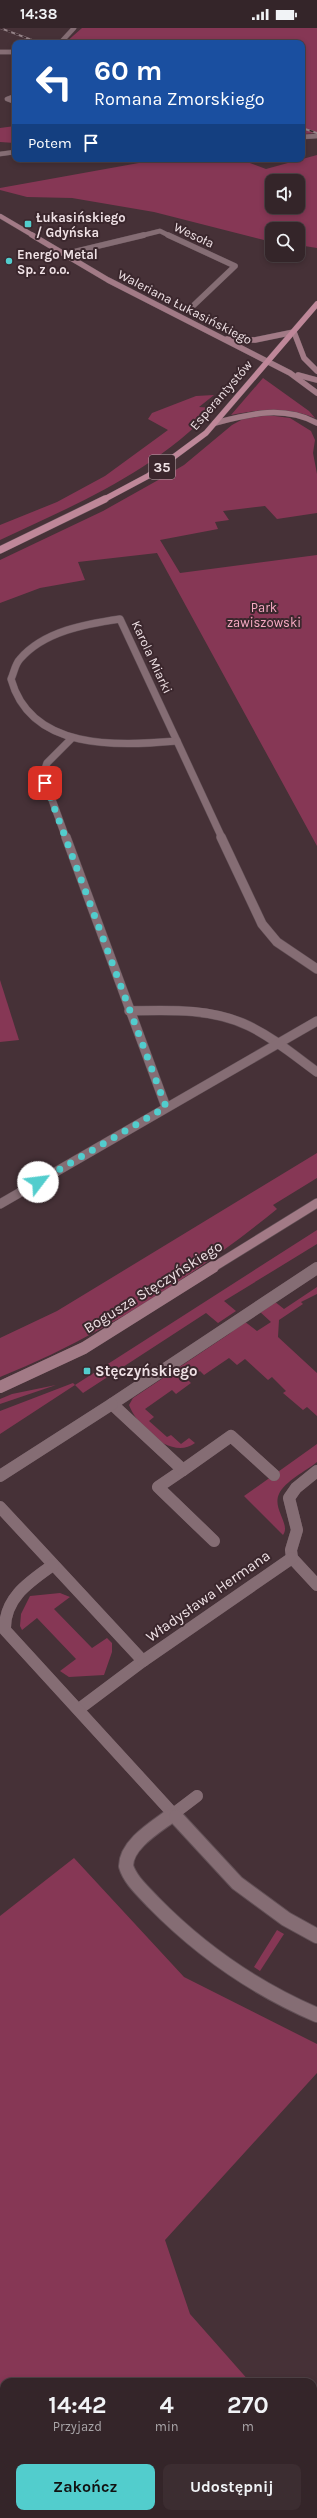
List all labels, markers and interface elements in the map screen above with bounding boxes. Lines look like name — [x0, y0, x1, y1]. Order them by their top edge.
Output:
text: 14:38 — [20, 5, 57, 23]
text: 60 m — [94, 54, 162, 87]
icon: left — [28, 56, 80, 108]
text: Romana Zmorskiego — [94, 88, 265, 110]
icon: arrive — [80, 132, 102, 154]
text: Potem — [28, 134, 72, 152]
map controls — [265, 174, 305, 262]
button: sound — [265, 174, 305, 214]
place label: Łukasińskiego / Gdyńska — [36, 210, 126, 240]
marker: Łukasińskiego / Gdyńska — [23, 219, 33, 229]
street label: Wesoła — [172, 219, 216, 251]
button: search — [265, 222, 305, 262]
place label: Energo Metal Sp. z o.o. — [17, 247, 98, 277]
marker: Energo Metal Sp. z o.o. — [4, 256, 14, 266]
street label: Waleriana Łukasińskiego — [115, 267, 255, 347]
street label: Esperantystów — [187, 357, 256, 433]
road number: 35 — [149, 455, 175, 479]
park label: Park zawiszowski — [227, 600, 301, 630]
street label: Karola Miarki — [129, 618, 175, 696]
pin — [28, 766, 62, 800]
icon: arrive — [34, 772, 56, 794]
position arrow — [17, 1161, 59, 1203]
street label: Bogusza Stęczyńskiego — [80, 1237, 226, 1337]
place label: Stęczyńskiego — [95, 1362, 198, 1380]
marker: Stęczyńskiego — [82, 1366, 92, 1376]
street label: Władysława Hermana — [142, 1546, 274, 1646]
text: 14:42 — [48, 2391, 106, 2419]
text: 4 — [160, 2391, 174, 2419]
text: 270 — [227, 2391, 269, 2419]
text: Przyjazd — [53, 2419, 102, 2434]
text: min — [155, 2419, 179, 2434]
text: m — [242, 2419, 254, 2434]
button: Zakończ — [16, 2464, 155, 2510]
button: Udostępnij — [163, 2464, 301, 2510]

